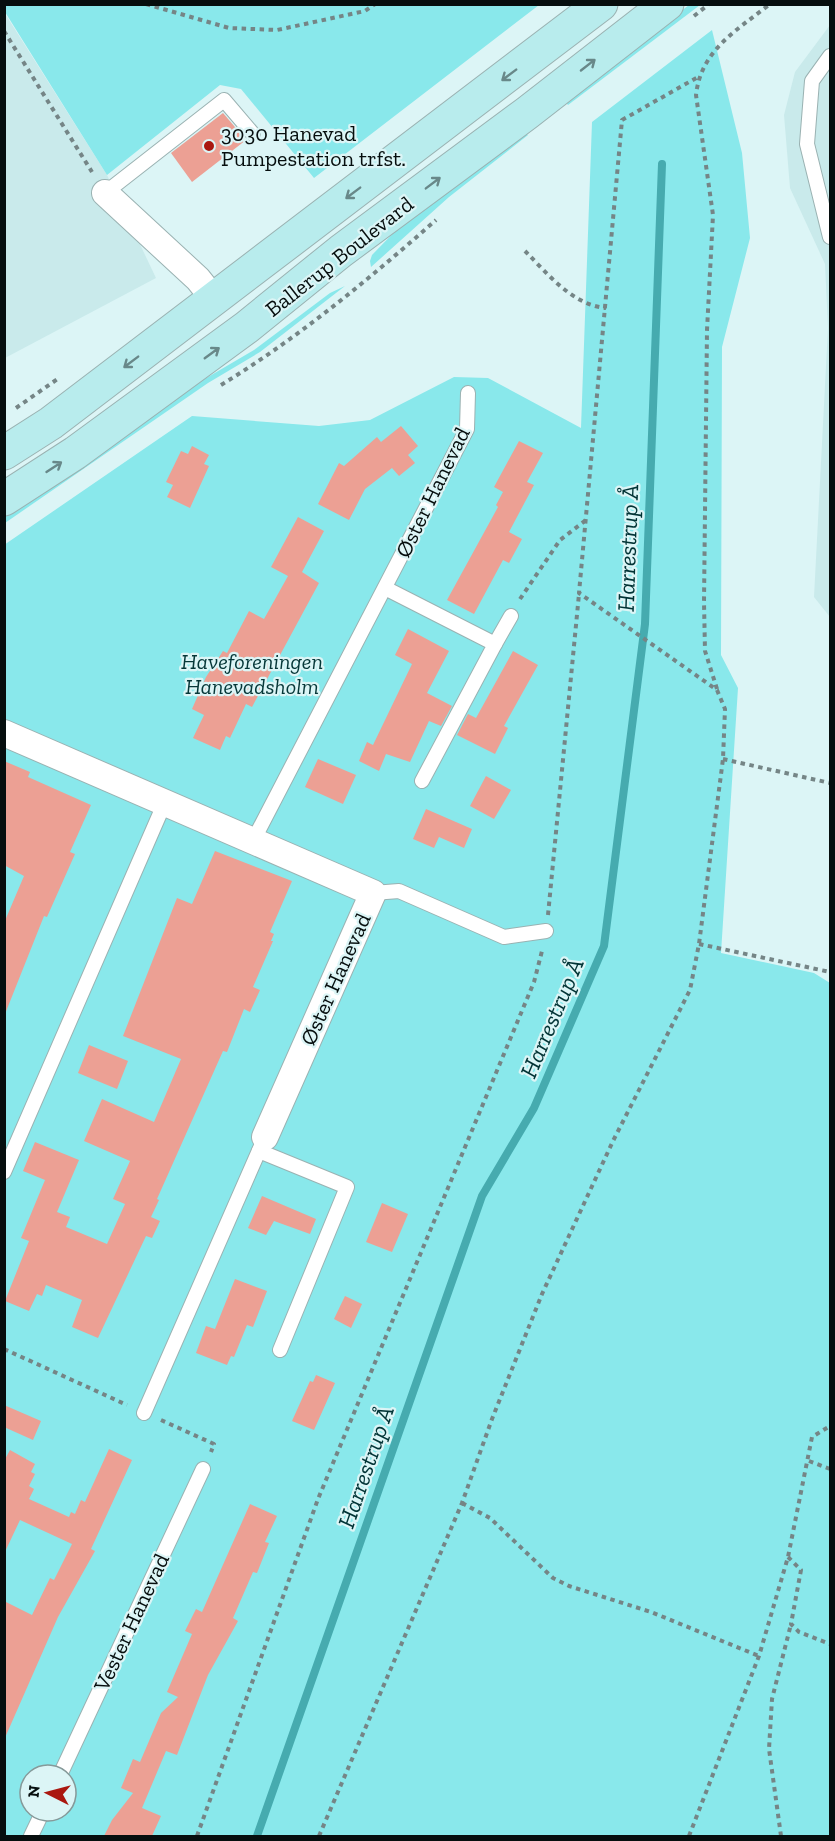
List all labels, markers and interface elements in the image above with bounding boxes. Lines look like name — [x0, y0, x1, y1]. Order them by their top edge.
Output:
one-way arrow — [580, 59, 596, 72]
one-way arrow — [501, 69, 517, 81]
place label: 3030 Hanevad Pumpestation trfst. — [221, 120, 406, 172]
marker: 3030 Hanevad Pumpestation trfst. — [202, 139, 216, 153]
one-way arrow — [424, 177, 440, 189]
one-way arrow — [346, 187, 362, 199]
street label: Ballerup Boulevard — [260, 190, 419, 323]
one-way arrow — [203, 347, 219, 360]
one-way arrow — [124, 356, 140, 368]
street label: Øster Hanevad — [389, 423, 476, 562]
one-way arrow — [45, 461, 61, 473]
water label: Harrestrup Å — [611, 484, 644, 612]
park label: Haveforeningen Hanevadsholm — [181, 648, 323, 700]
street label: Øster Hanevad — [294, 909, 377, 1049]
water label: Harrestrup Å — [513, 954, 590, 1082]
water label: Harrestrup Å — [331, 1402, 400, 1532]
street label: Vester Hanevad — [87, 1549, 175, 1696]
north arrow — [18, 1763, 78, 1823]
text: N — [23, 1784, 44, 1799]

